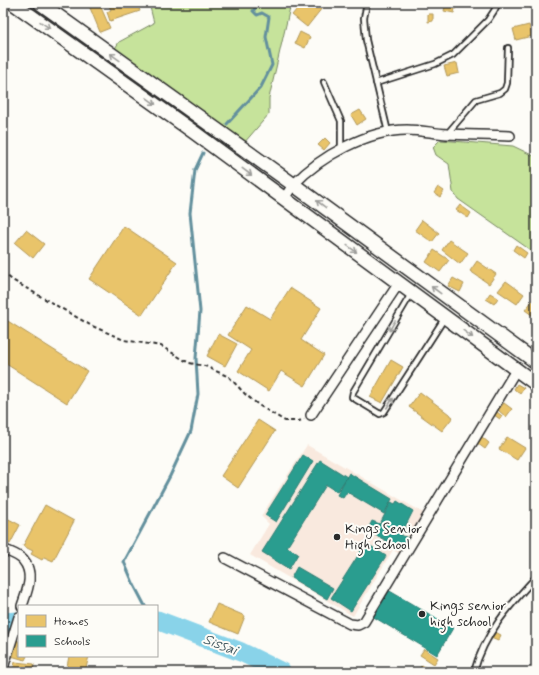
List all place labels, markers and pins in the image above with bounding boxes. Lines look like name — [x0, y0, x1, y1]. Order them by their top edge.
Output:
place label: Kings Senior High School — [345, 520, 422, 556]
marker: Kings Senior High School — [332, 532, 342, 542]
place label: Kings senior high school — [430, 597, 506, 633]
marker: Kings senior high school — [417, 609, 427, 619]

